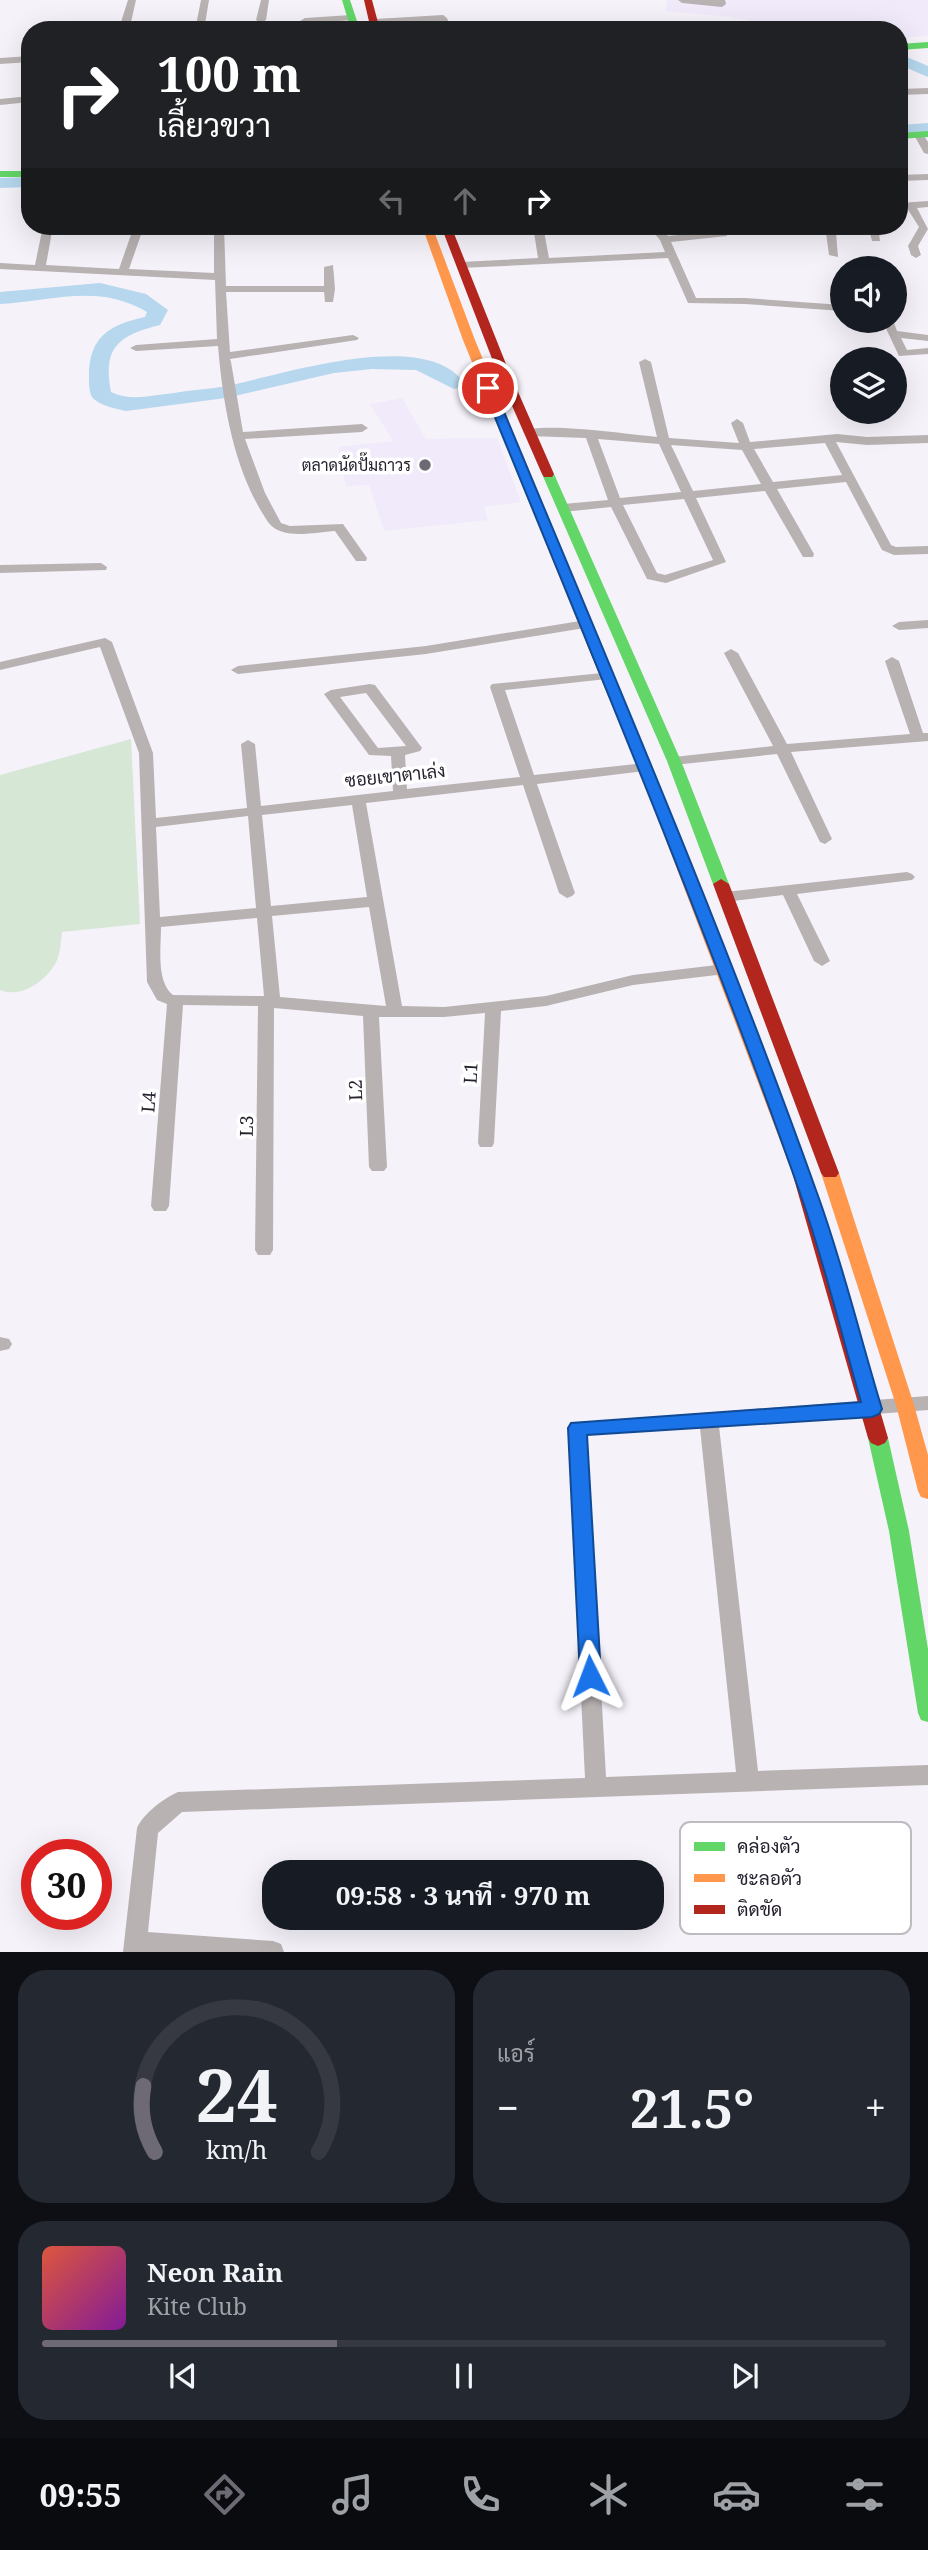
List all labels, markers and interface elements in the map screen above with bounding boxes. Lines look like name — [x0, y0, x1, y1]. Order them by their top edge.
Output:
text: 100 m — [157, 40, 301, 106]
icon: right — [42, 49, 133, 140]
text: เลี้ยวขวา — [157, 103, 271, 146]
icon: left — [373, 182, 411, 220]
icon: ahead — [446, 182, 484, 220]
icon: right — [519, 182, 557, 220]
map controls — [830, 256, 907, 424]
button: sound — [830, 256, 907, 333]
button: layers — [830, 347, 907, 424]
pin — [458, 358, 518, 418]
icon: arrive — [469, 369, 507, 407]
place label: ตลาดนัดปั๊มถาวร — [302, 452, 411, 476]
marker: ตลาดนัดปั๊มถาวร — [417, 457, 433, 473]
street label: ซอยเขาตาเล่ง — [344, 758, 446, 792]
street label: L1 — [457, 1062, 483, 1084]
street label: L2 — [343, 1079, 367, 1101]
street label: L4 — [135, 1091, 161, 1113]
street label: L3 — [234, 1115, 258, 1137]
position arrow — [553, 1639, 627, 1713]
legend — [680, 1822, 911, 1934]
text: คล่องตัว — [737, 1833, 801, 1859]
speed limit sign: 30 — [21, 1839, 112, 1930]
text: ชะลอตัว — [737, 1865, 802, 1891]
text: 09:58 · 3 นาที · 970 m — [336, 1877, 590, 1913]
text: ติดขัด — [737, 1896, 782, 1922]
text: แอร์ — [497, 2037, 535, 2069]
text: 24 — [195, 2045, 278, 2144]
text: 21.5° — [630, 2072, 754, 2143]
text: − — [497, 2081, 519, 2133]
text: + — [865, 2081, 886, 2133]
text: km/h — [206, 2132, 267, 2166]
text: Neon Rain — [147, 2254, 283, 2290]
text: Kite Club — [147, 2290, 247, 2322]
icon: previous — [164, 2357, 202, 2395]
icon: pause — [445, 2357, 483, 2395]
icon: next — [726, 2357, 764, 2395]
icon: directions — [200, 2470, 249, 2519]
icon: music — [328, 2470, 377, 2519]
icon: phone — [456, 2470, 505, 2519]
icon: climate — [584, 2470, 633, 2519]
icon: car — [712, 2470, 761, 2519]
icon: filters — [840, 2470, 889, 2519]
text: 09:55 — [39, 2473, 121, 2516]

